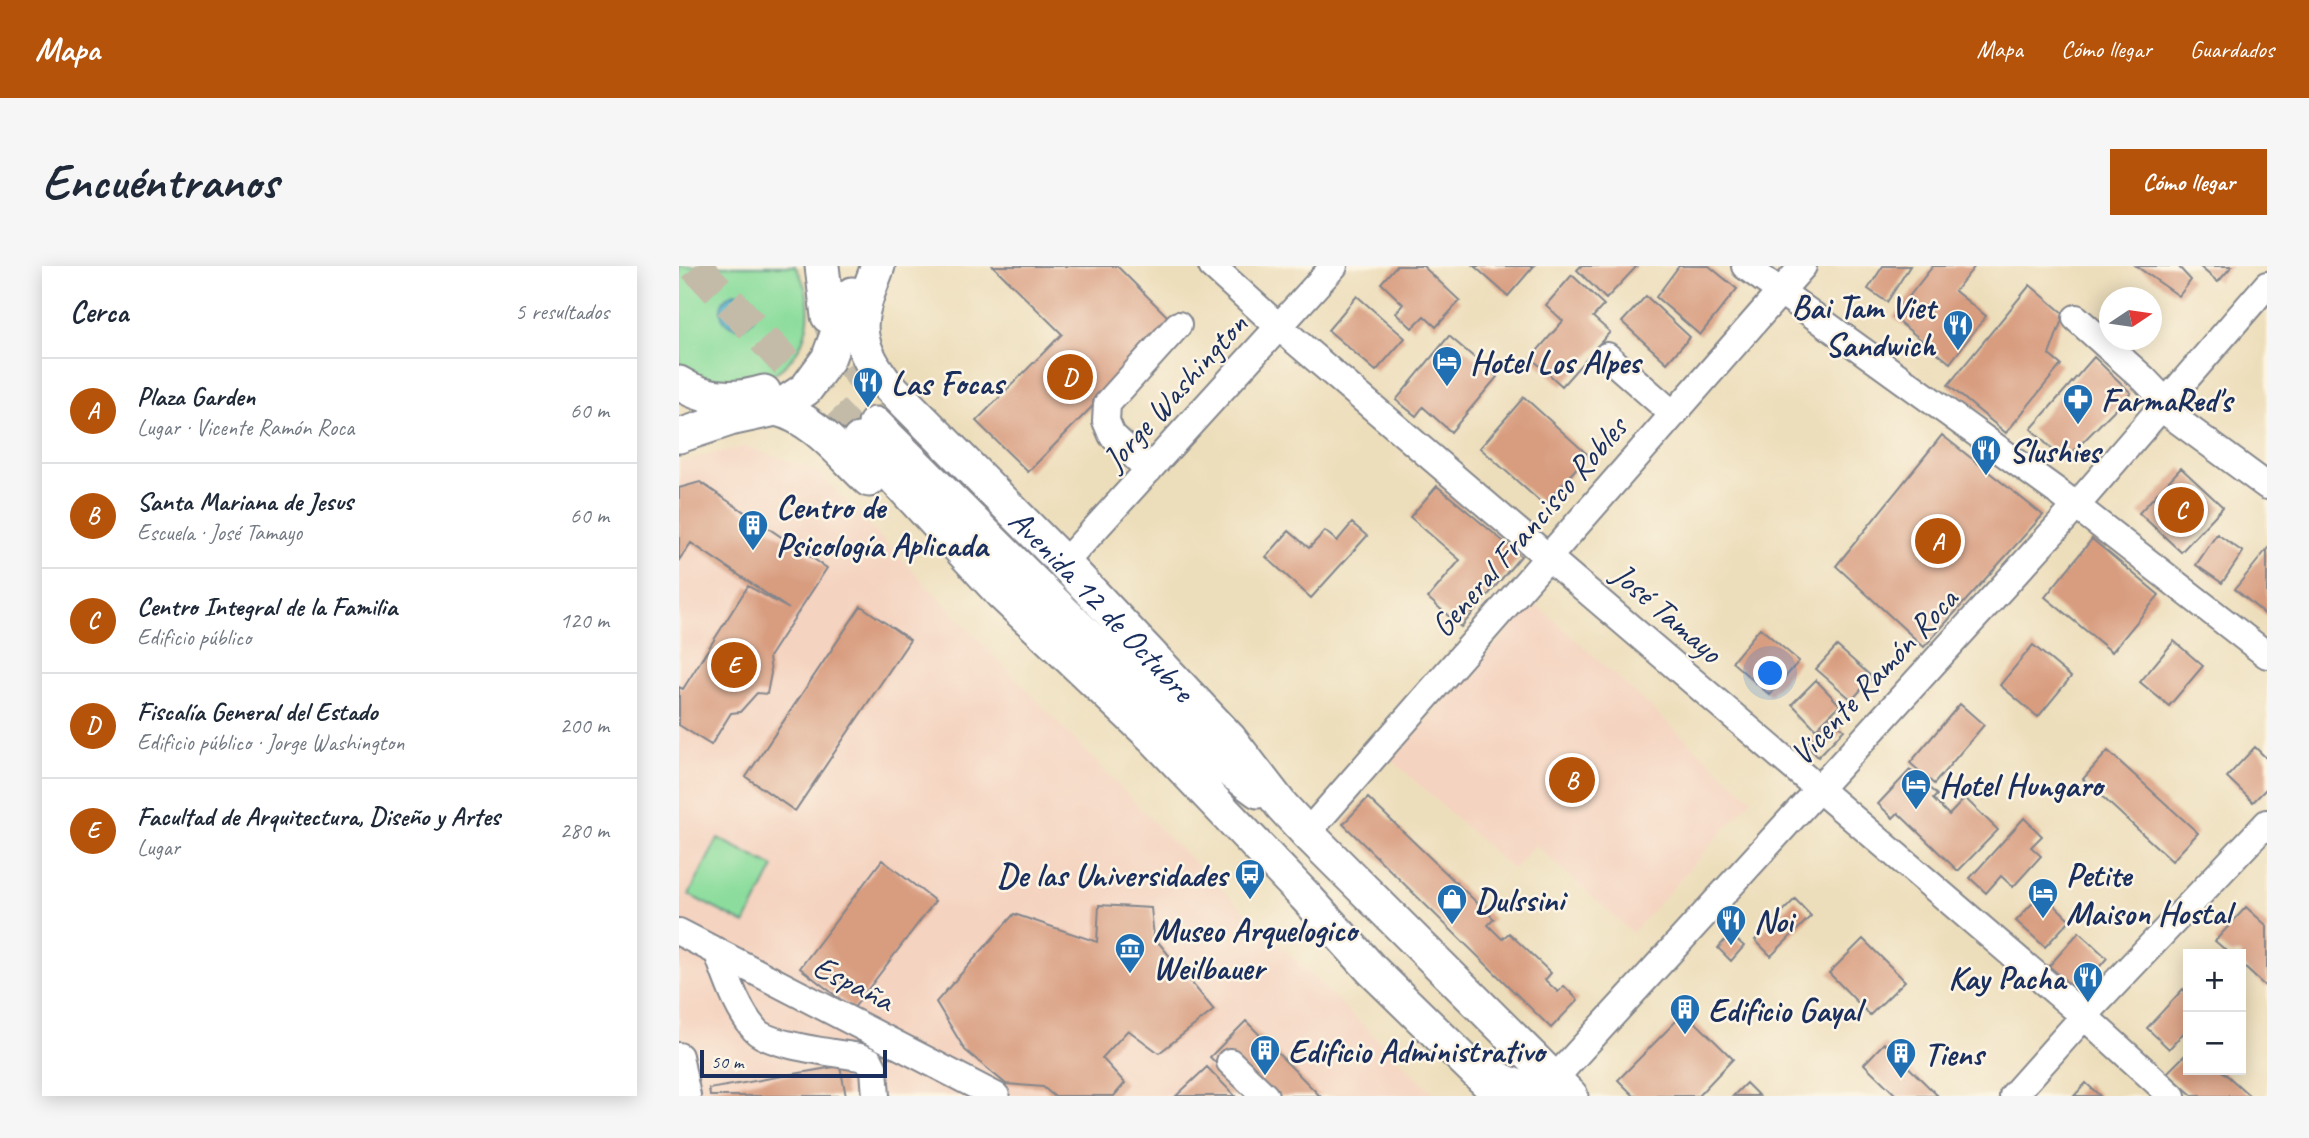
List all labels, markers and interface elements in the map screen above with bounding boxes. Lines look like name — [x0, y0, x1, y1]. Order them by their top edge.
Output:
text: Mapa — [35, 28, 100, 70]
text: Mapa — [1976, 34, 2023, 64]
text: Cómo llegar — [2061, 34, 2152, 64]
text: Guardados — [2190, 34, 2274, 64]
button: Cómo llegar — [2110, 149, 2267, 215]
text: Encuéntranos — [42, 151, 278, 213]
place label: Bai Tam Viet Sandwich — [1792, 286, 1939, 366]
north arrow — [2099, 287, 2162, 350]
text: Cerca — [70, 293, 128, 331]
text: 5 resultados — [515, 297, 609, 326]
street label: Jorge Washington — [1092, 304, 1257, 481]
restaurant icon: Bai Tam Viet Sandwich — [1941, 308, 1975, 352]
place label: Hotel Los Alpes — [1470, 341, 1643, 383]
hotel icon: Hotel Los Alpes — [1430, 344, 1464, 388]
pin: D — [1047, 351, 1093, 403]
place label: Las Focas — [891, 362, 1007, 404]
restaurant icon: Las Focas — [851, 365, 885, 409]
place label: FarmaRed's — [2101, 379, 2235, 421]
text: Plaza Garden — [137, 380, 255, 413]
pharmacy icon: FarmaRed's — [2061, 382, 2095, 426]
text: A — [87, 396, 99, 425]
text: 60 m — [570, 396, 609, 425]
street label: General Francisco Robles — [1421, 406, 1638, 646]
text: Lugar · Vicente Ramón Roca — [137, 413, 354, 442]
place label: Slushies — [2009, 430, 2103, 472]
restaurant icon: Slushies — [1969, 433, 2003, 477]
pin: C — [2158, 484, 2204, 536]
text: Santa Mariana de Jesus — [137, 485, 353, 518]
place label: Centro de Psicología Aplicada — [776, 486, 990, 566]
street label: Avenida 12 de Octubre — [1000, 500, 1205, 712]
text: B — [87, 501, 99, 530]
text: 60 m — [570, 501, 609, 530]
building icon: Centro de Psicología Aplicada — [736, 508, 770, 552]
pin: A — [1915, 515, 1961, 567]
text: Escuela · José Tamayo — [137, 518, 302, 547]
street label: José Tamayo — [1602, 552, 1732, 673]
street label: Vicente Ramón Roca — [1781, 578, 1968, 774]
text: Centro Integral de la Familia — [137, 590, 397, 623]
text: C — [88, 606, 98, 635]
text: 120 m — [560, 606, 609, 635]
text: Edificio público — [137, 623, 251, 652]
pin: E — [711, 639, 757, 691]
your location — [1753, 656, 1787, 690]
text: Fiscalía General del Estado — [137, 695, 377, 728]
text: D — [86, 711, 100, 740]
text: 200 m — [560, 711, 609, 740]
text: Edificio público · Jorge Washington — [137, 728, 404, 757]
pin: B — [1549, 754, 1595, 806]
place label: Hotel Hungaro — [1939, 764, 2106, 806]
hotel icon: Hotel Hungaro — [1899, 767, 1933, 811]
text: Facultad de Arquitectura, Diseño y Artes — [137, 800, 500, 833]
text: E — [87, 816, 99, 845]
text: 280 m — [560, 816, 609, 845]
text: Lugar — [137, 833, 180, 862]
place label: De las Universidades — [997, 854, 1230, 896]
place label: Petite Maison Hostal — [2066, 854, 2237, 934]
bus stop icon: De las Universidades — [1233, 857, 1267, 901]
hotel icon: Petite Maison Hostal — [2026, 876, 2060, 920]
place label: Dulssini — [1475, 879, 1569, 921]
shop icon: Dulssini — [1435, 882, 1469, 926]
place label: Noi — [1754, 900, 1797, 942]
restaurant icon: Noi — [1714, 903, 1748, 947]
place label: Museo Arquelogico Weilbauer — [1153, 909, 1360, 989]
museum icon: Museo Arquelogico Weilbauer — [1113, 931, 1147, 975]
street label: España — [806, 945, 903, 1022]
map controls — [2183, 949, 2246, 1075]
button: + — [2183, 949, 2246, 1012]
place label: Kay Pacha — [1948, 957, 2068, 999]
restaurant icon: Kay Pacha — [2071, 960, 2105, 1004]
place label: Edificio Gayal — [1708, 989, 1867, 1031]
building icon: Edificio Gayal — [1668, 992, 1702, 1036]
button: − — [2183, 1012, 2246, 1075]
place label: Edificio Administrativo — [1288, 1030, 1548, 1072]
building icon: Edificio Administrativo — [1248, 1033, 1282, 1077]
place label: Tiens — [1924, 1033, 1987, 1075]
building icon: Tiens — [1884, 1036, 1918, 1080]
scale bar — [700, 1047, 887, 1079]
text: 50 m — [711, 1050, 743, 1074]

